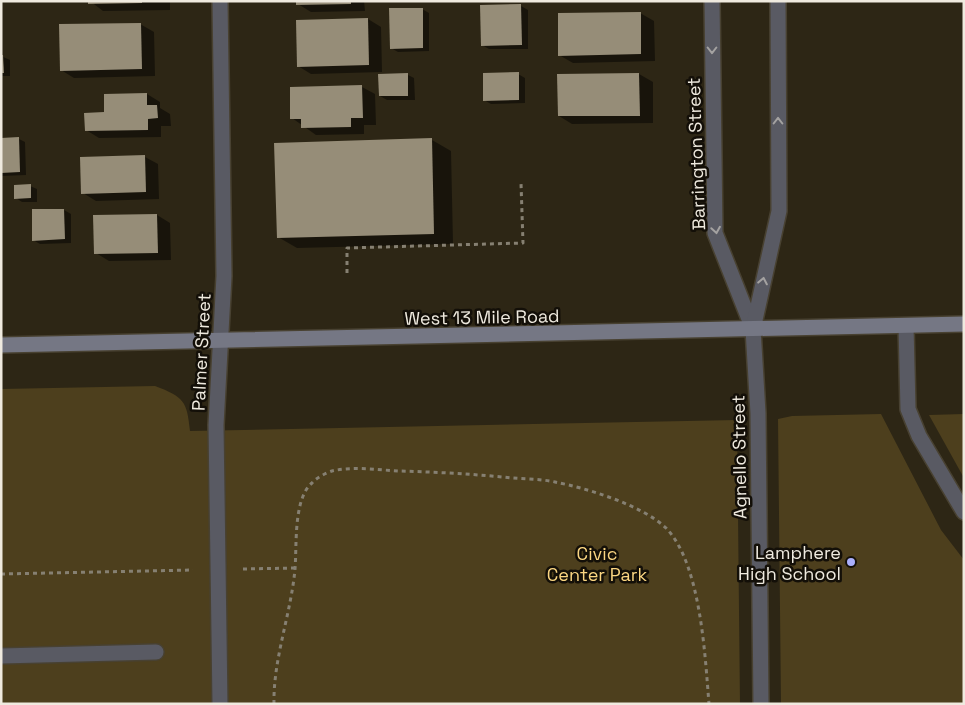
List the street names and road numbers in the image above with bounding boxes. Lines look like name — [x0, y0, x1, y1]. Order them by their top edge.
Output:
street label: Barrington Street — [682, 77, 710, 231]
street label: Palmer Street — [186, 293, 216, 411]
street label: West 13 Mile Road — [404, 304, 560, 330]
street label: Agnello Street — [726, 395, 752, 519]

